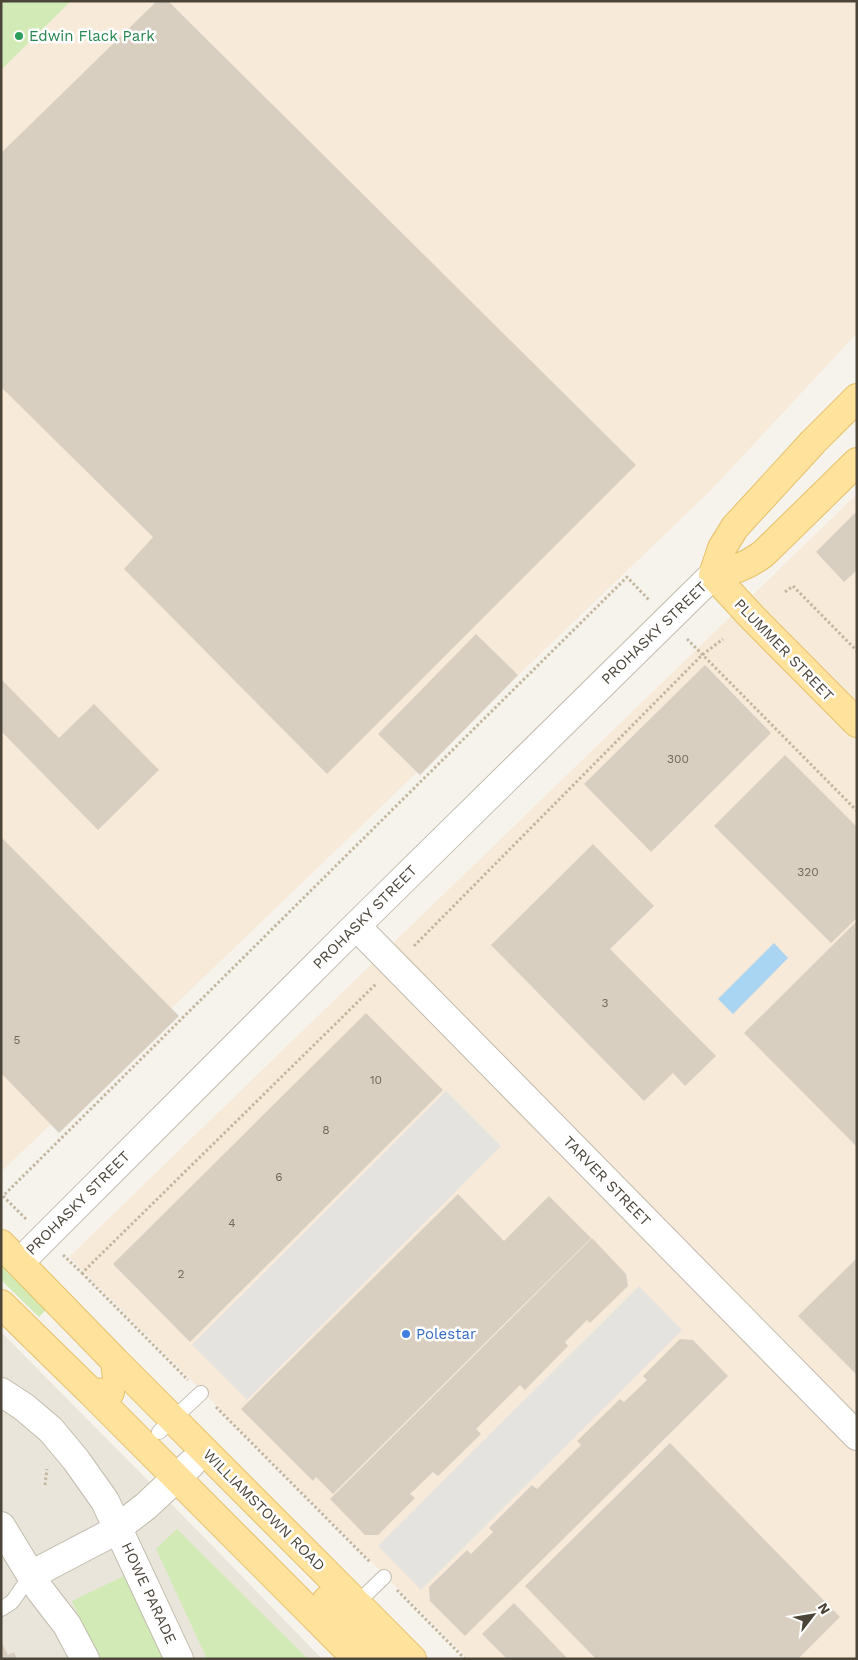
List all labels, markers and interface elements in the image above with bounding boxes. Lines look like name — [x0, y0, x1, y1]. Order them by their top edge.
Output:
place label: Edwin Flack Park — [29, 27, 155, 45]
marker: Edwin Flack Park — [13, 30, 25, 42]
street label: PROHASKY STREET — [597, 578, 711, 688]
street label: PLUMMER STREET — [731, 595, 837, 705]
house number: 300 — [667, 752, 689, 766]
street label: PROHASKY STREET — [309, 861, 421, 973]
house number: 320 — [797, 865, 819, 879]
house number: 3 — [602, 996, 609, 1010]
house number: 5 — [14, 1033, 21, 1047]
house number: 10 — [370, 1073, 382, 1087]
house number: 8 — [322, 1123, 330, 1137]
street label: TARVER STREET — [559, 1132, 655, 1230]
street label: PROHASKY STREET — [22, 1147, 134, 1259]
house number: 6 — [275, 1170, 283, 1184]
house number: 4 — [228, 1216, 236, 1230]
house number: 2 — [178, 1267, 185, 1281]
place label: Polestar — [416, 1325, 476, 1343]
marker: Polestar — [400, 1328, 412, 1340]
street label: WILLIAMSTOWN ROAD — [199, 1445, 329, 1575]
street label: HOWE PARADE — [118, 1539, 180, 1647]
north arrow — [788, 1590, 838, 1640]
text: N — [815, 1600, 834, 1617]

